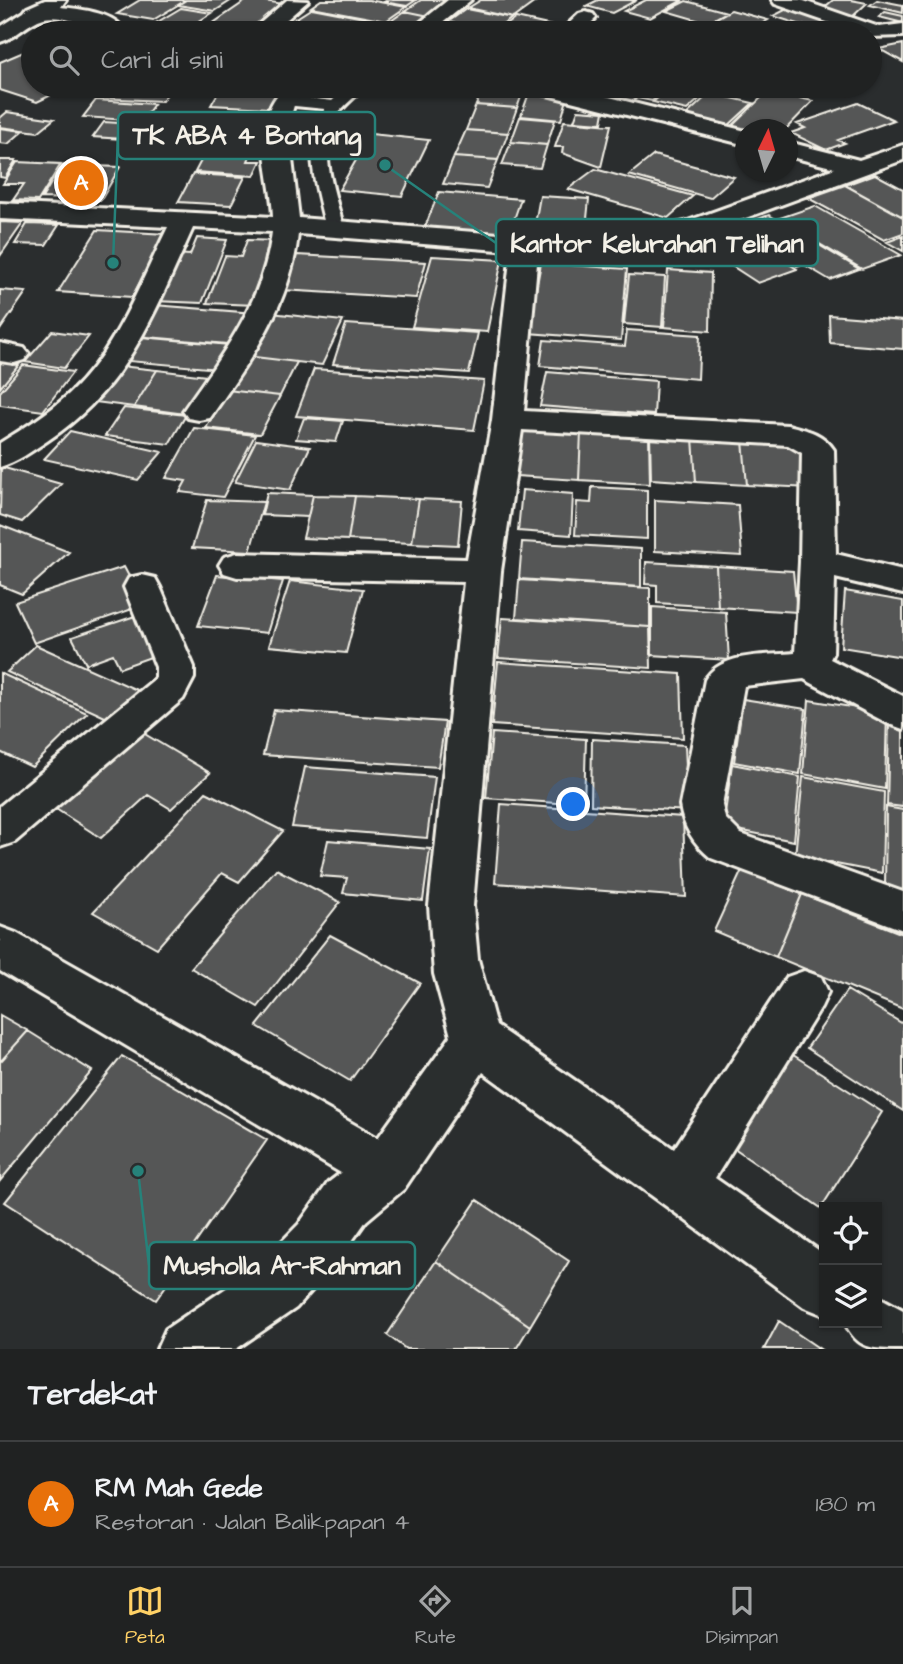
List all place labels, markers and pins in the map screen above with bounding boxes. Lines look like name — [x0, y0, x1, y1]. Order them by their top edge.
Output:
callout: TK ABA 4 Bontang — [118, 112, 375, 159]
pin: A — [58, 157, 104, 209]
callout: Kantor Kelurahan Telihan — [496, 219, 818, 266]
callout: Musholla Ar-Rahman — [149, 1242, 415, 1289]

